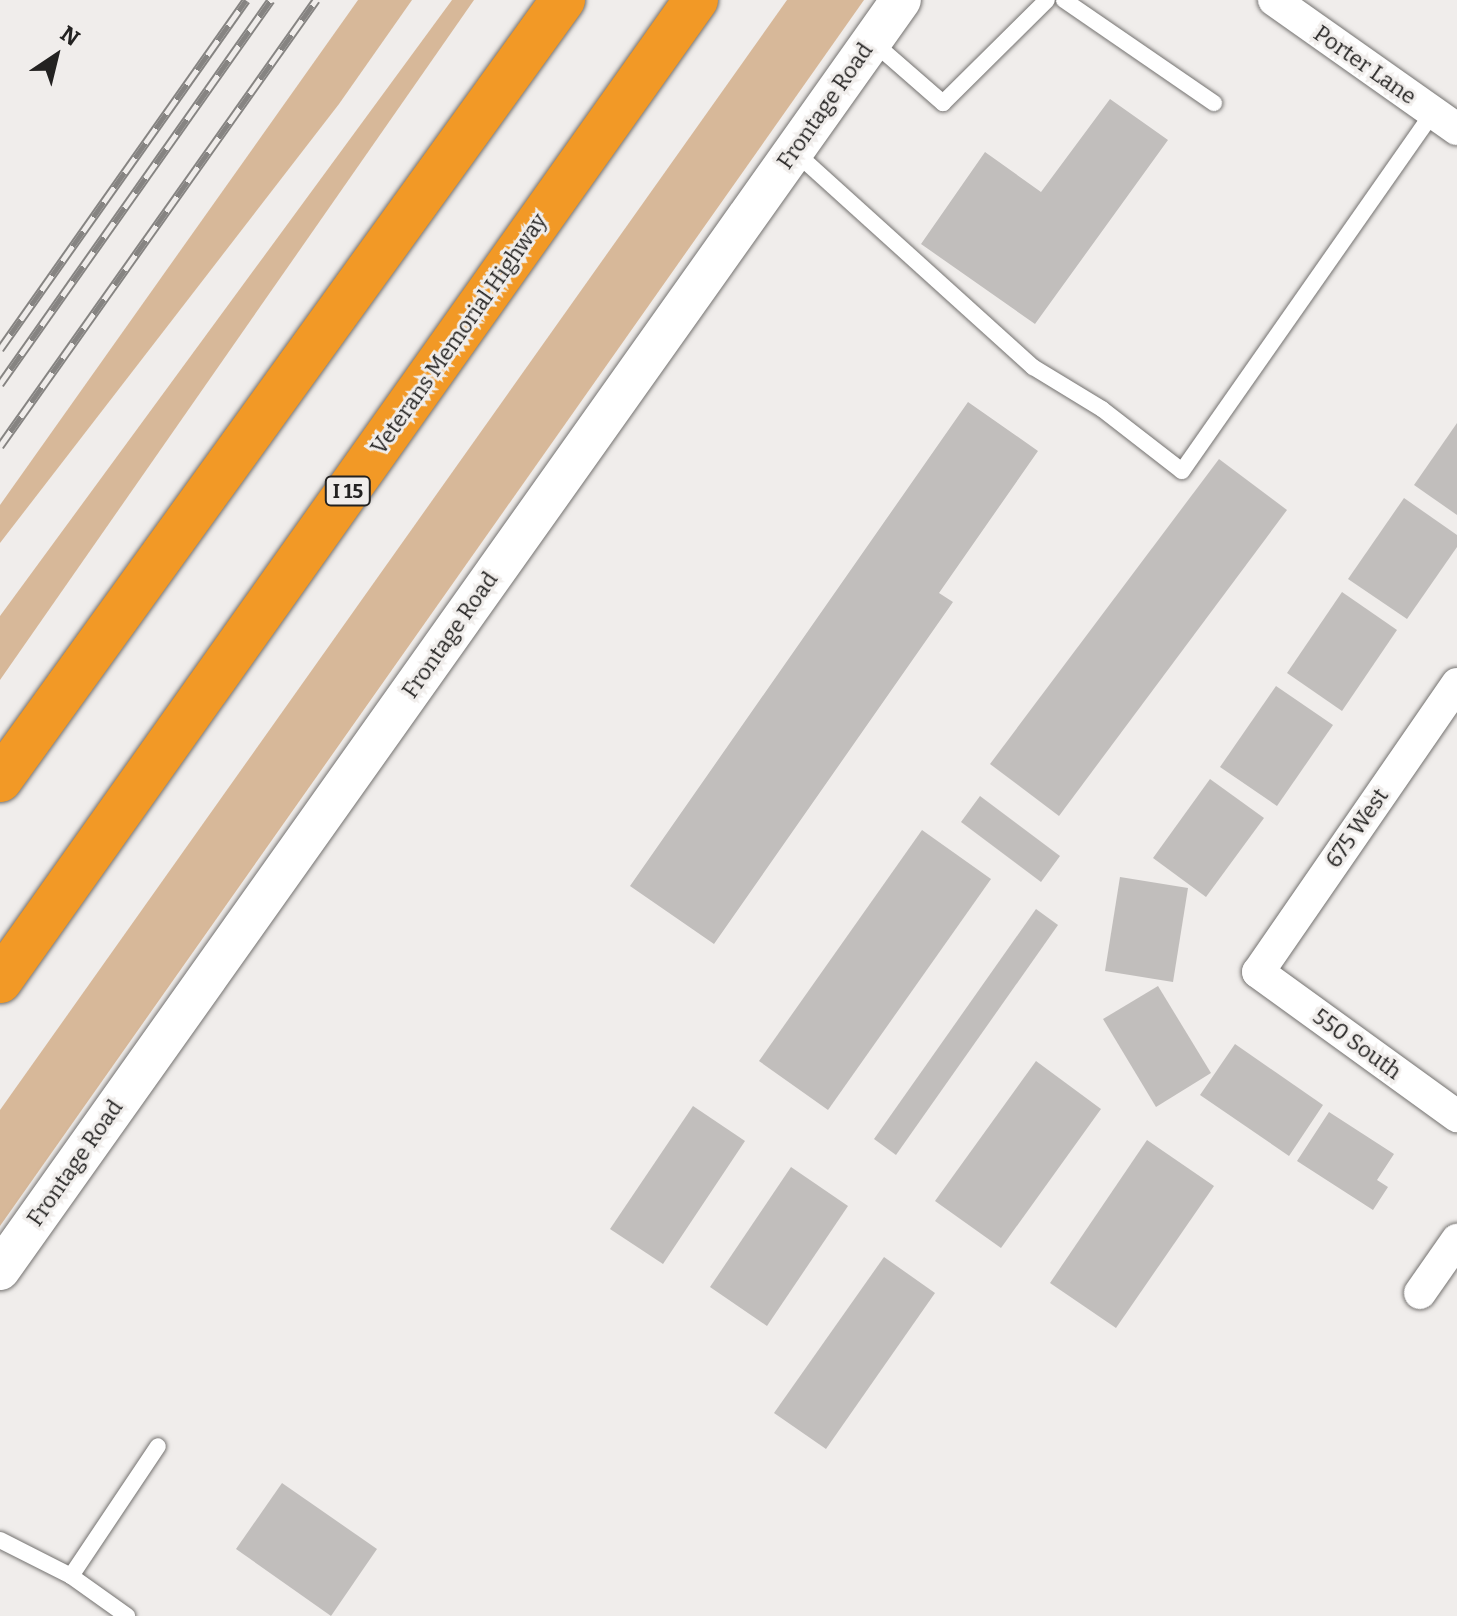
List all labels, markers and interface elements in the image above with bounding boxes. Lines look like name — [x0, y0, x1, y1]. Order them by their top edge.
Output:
north arrow — [16, 16, 96, 96]
text: N — [55, 20, 85, 52]
street label: Porter Lane — [1309, 20, 1421, 110]
street label: Frontage Road — [772, 38, 878, 174]
street label: Veterans Memorial Highway — [366, 208, 552, 460]
road number: I 15 — [324, 475, 372, 507]
street label: Frontage Road — [397, 567, 503, 703]
street label: 675 West — [1320, 783, 1394, 873]
street label: 550 South — [1308, 1003, 1406, 1085]
street label: Frontage Road — [22, 1095, 128, 1231]

